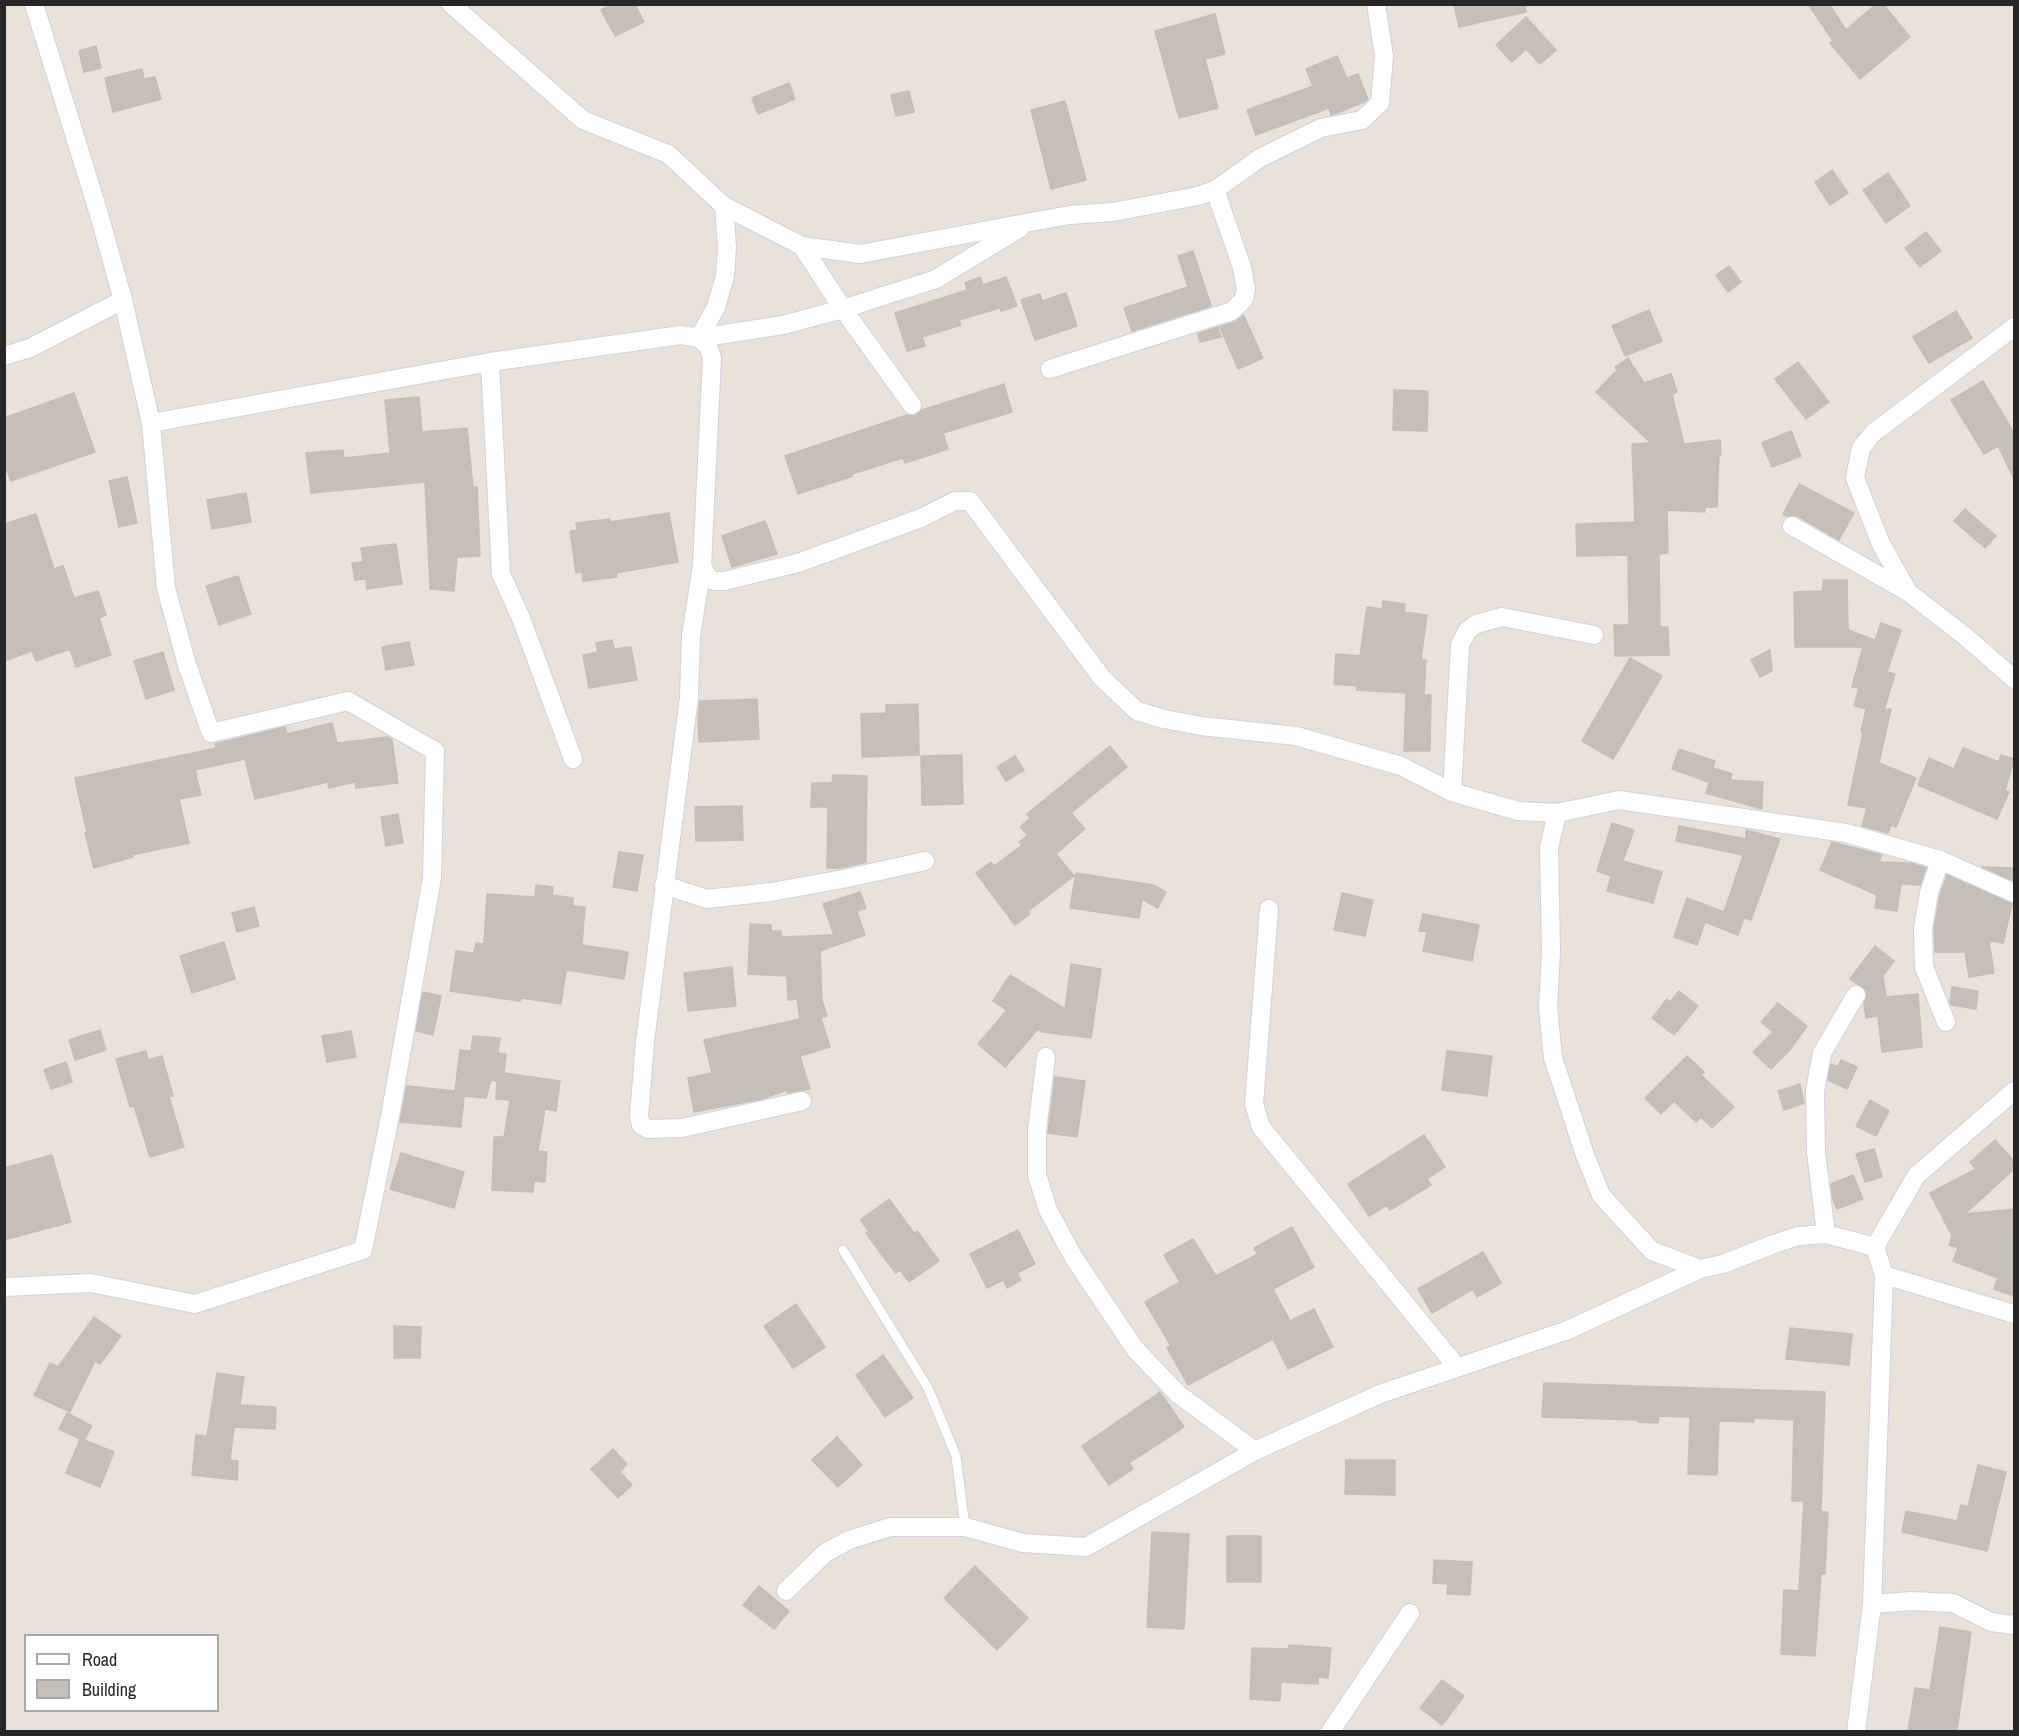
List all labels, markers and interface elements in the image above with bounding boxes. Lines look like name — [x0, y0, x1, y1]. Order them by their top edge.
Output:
legend — [24, 1634, 219, 1712]
text: Road — [82, 1647, 117, 1672]
text: Building — [82, 1677, 136, 1702]

